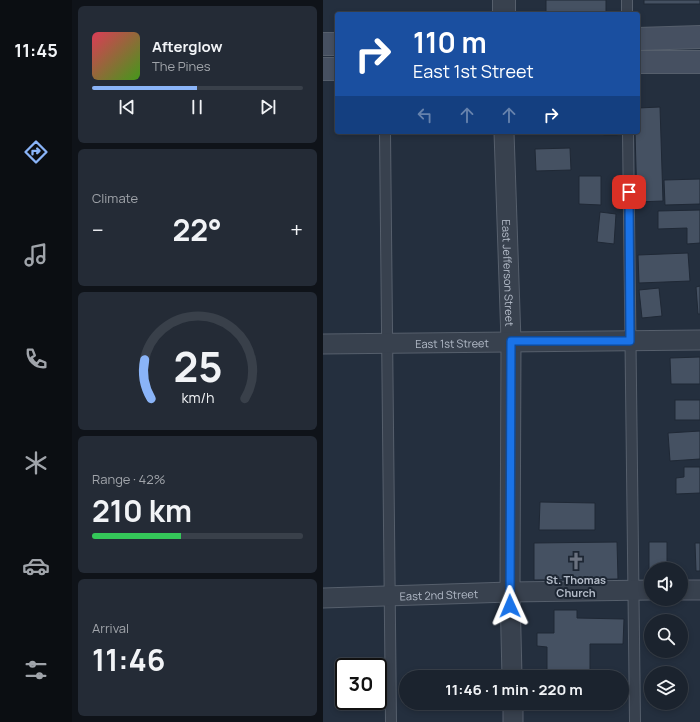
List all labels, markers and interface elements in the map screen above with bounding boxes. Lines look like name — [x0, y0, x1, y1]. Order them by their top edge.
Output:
text: 110 m — [413, 23, 487, 61]
icon: right — [347, 28, 399, 80]
text: Afterglow — [152, 36, 223, 57]
text: 11:45 — [14, 38, 58, 62]
text: The Pines — [152, 57, 211, 75]
text: East 1st Street — [413, 59, 534, 83]
icon: previous — [116, 96, 138, 118]
icon: pause — [186, 96, 208, 118]
icon: next — [257, 96, 279, 118]
icon: left — [414, 104, 436, 126]
icon: ahead — [456, 104, 478, 126]
icon: ahead — [498, 104, 520, 126]
icon: right — [540, 104, 562, 126]
icon: directions — [22, 138, 50, 166]
pin — [612, 175, 646, 209]
icon: arrive — [618, 181, 640, 203]
text: Climate — [92, 189, 138, 207]
text: 22° — [172, 209, 222, 250]
text: − — [92, 215, 104, 245]
text: + — [290, 215, 303, 245]
street label: East Jefferson Street — [499, 219, 518, 327]
icon: music — [22, 241, 50, 269]
street label: East 1st Street — [415, 335, 489, 351]
text: 25 — [173, 338, 222, 394]
icon: phone — [22, 345, 50, 373]
text: km/h — [181, 388, 214, 407]
icon: climate — [22, 449, 50, 477]
text: Range · 42% — [92, 470, 165, 488]
text: 210 km — [92, 490, 192, 531]
church icon: St. Thomas Church — [566, 551, 586, 571]
icon: car — [22, 552, 50, 580]
map controls — [644, 562, 688, 710]
button: sound — [644, 562, 688, 606]
place label: St. Thomas Church — [546, 572, 606, 600]
position arrow — [489, 585, 531, 627]
street label: East 2nd Street — [399, 586, 478, 603]
button: search — [644, 614, 688, 658]
text: Arrival — [92, 619, 129, 637]
text: 11:46 — [92, 639, 165, 680]
icon: filters — [22, 656, 50, 684]
speed limit sign: 30 — [335, 658, 387, 710]
button: layers — [644, 666, 688, 710]
text: 11:46 · 1 min · 220 m — [445, 679, 583, 700]

